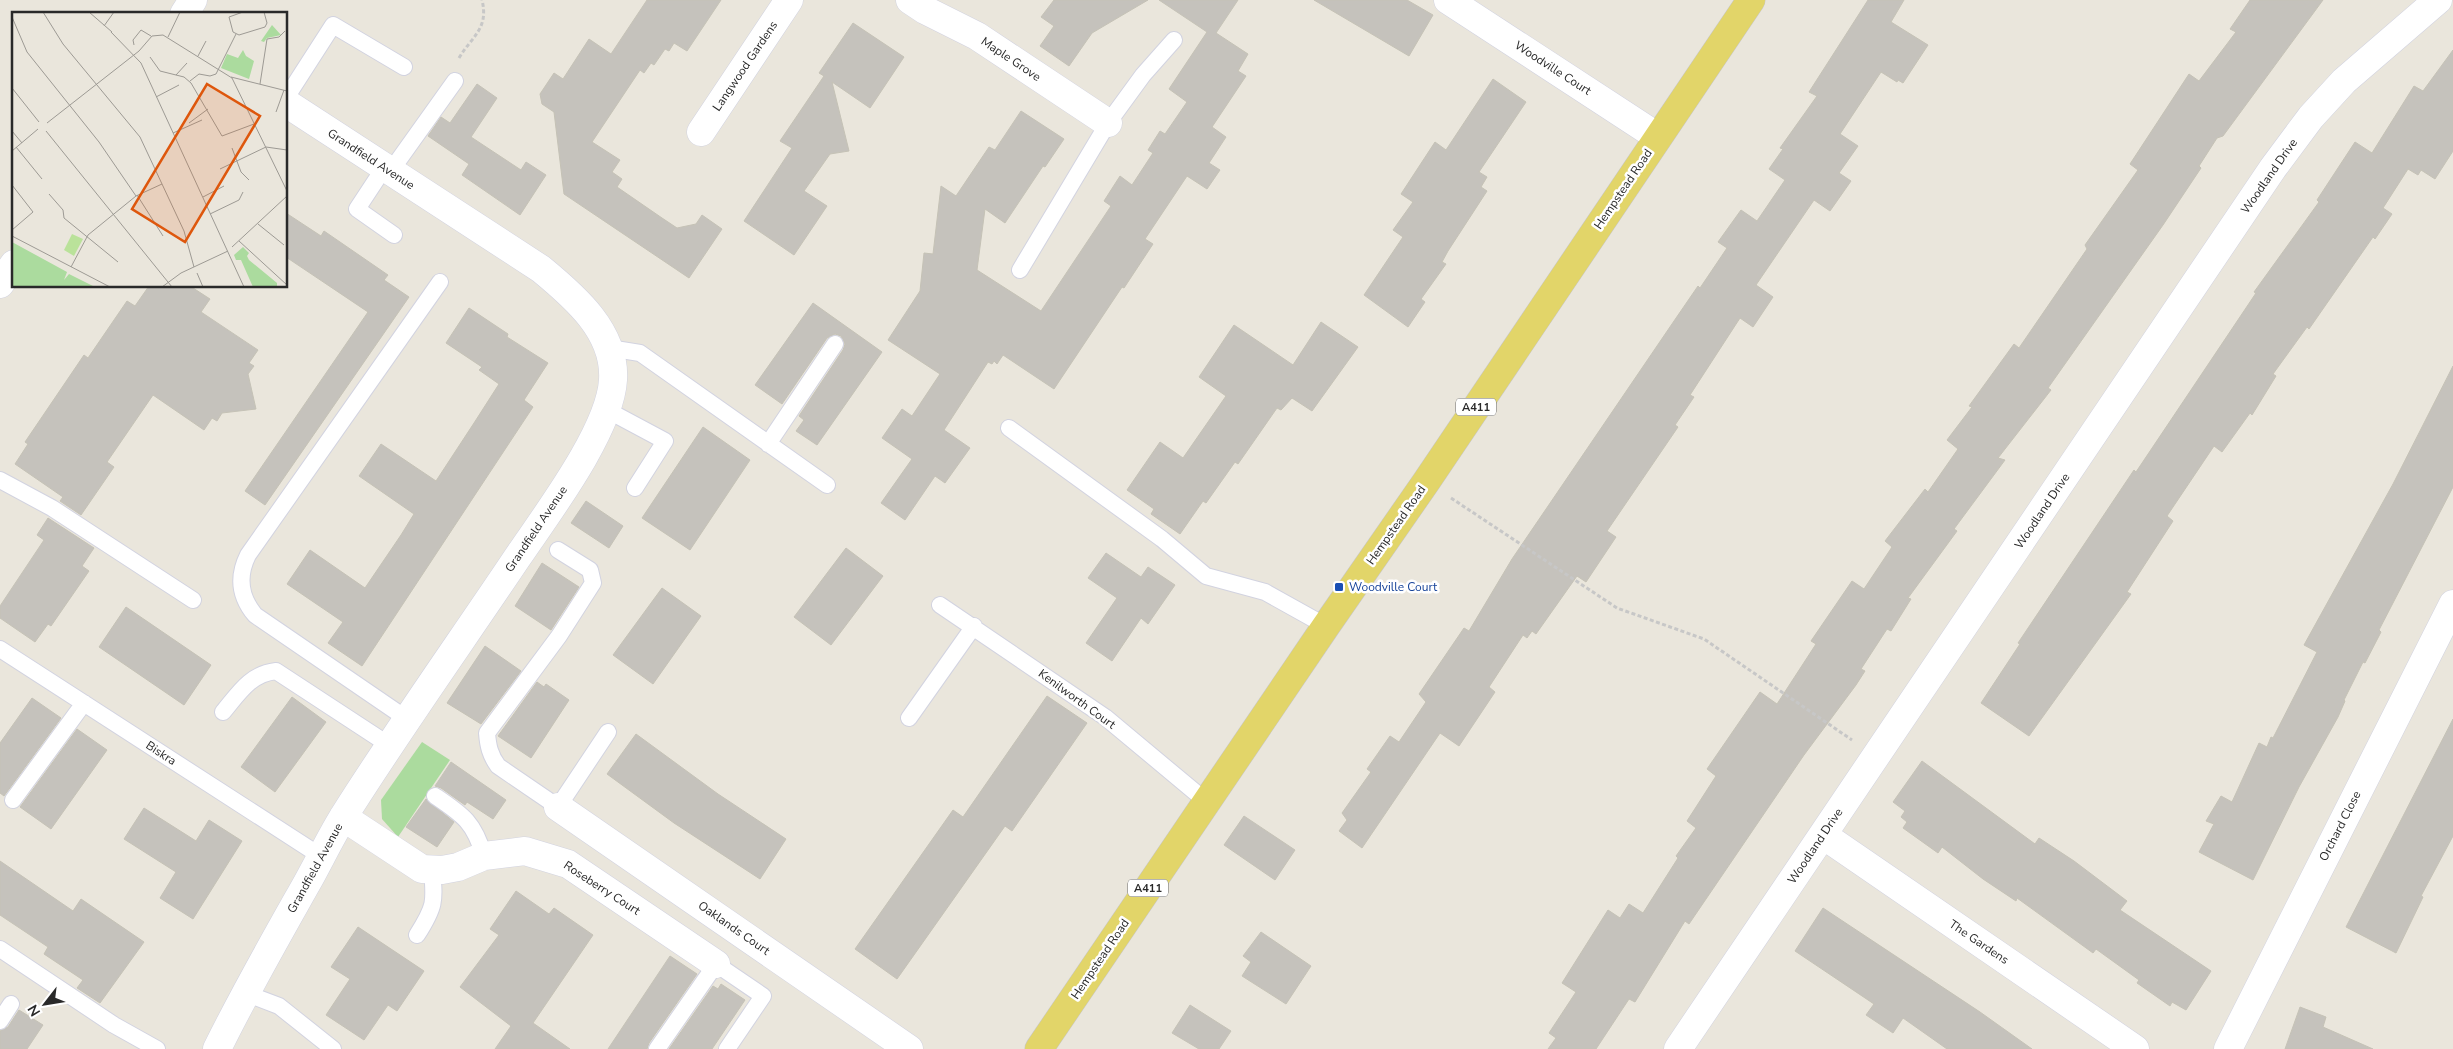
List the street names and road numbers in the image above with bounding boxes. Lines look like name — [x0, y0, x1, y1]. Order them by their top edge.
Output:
street label: Langwood Gardens — [709, 18, 781, 114]
street label: Maple Grove — [978, 33, 1044, 85]
street label: Woodville Court — [1512, 37, 1595, 99]
street label: Grandfield Avenue — [324, 125, 418, 193]
street label: Woodland Drive — [2237, 135, 2301, 217]
street label: Hempstead Road — [1590, 146, 1656, 232]
road number: A411 — [1456, 398, 1496, 416]
street label: Woodland Drive — [2011, 470, 2073, 552]
street label: Hempstead Road — [1363, 482, 1429, 568]
street label: Grandfield Avenue — [501, 483, 571, 575]
street label: Kenilworth Court — [1035, 665, 1120, 733]
street label: Biskra — [143, 737, 179, 769]
street label: Orchard Close — [2315, 788, 2365, 864]
street label: Woodland Drive — [1784, 805, 1846, 887]
street label: Grandfield Avenue — [284, 820, 346, 916]
street label: Roseberry Court — [561, 857, 644, 919]
road number: A411 — [1128, 880, 1168, 896]
street label: Oaklands Court — [695, 897, 774, 959]
street label: Hempstead Road — [1067, 916, 1133, 1002]
street label: The Gardens — [1946, 916, 2012, 968]

